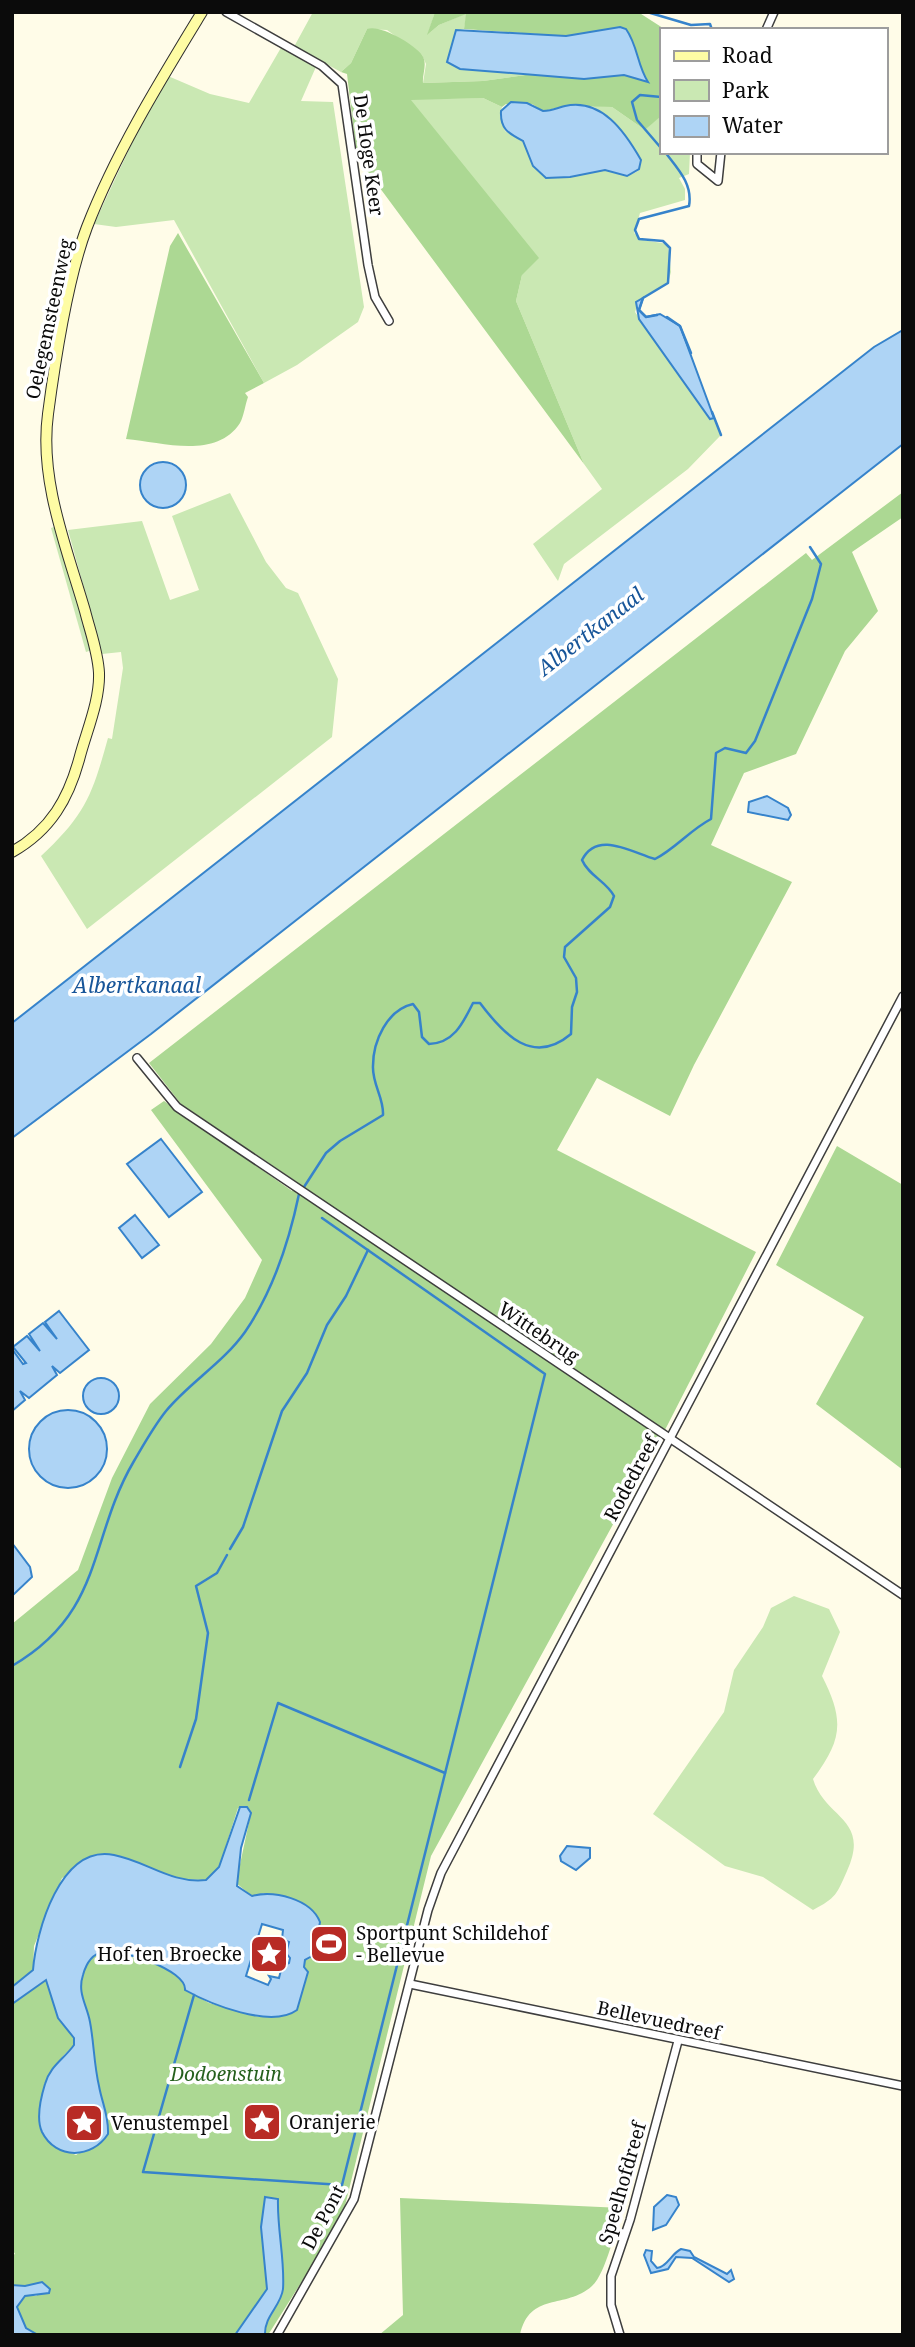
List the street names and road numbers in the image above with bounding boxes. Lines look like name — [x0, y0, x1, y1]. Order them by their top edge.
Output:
street label: De Hoge Keer — [348, 93, 390, 217]
street label: Oelegemsteenweg — [19, 236, 79, 402]
street label: Wittebrug — [493, 1295, 585, 1369]
street label: Rodedreef — [598, 1429, 665, 1525]
street label: Bellevuedreef — [595, 1994, 725, 2046]
street label: Speelhofdreef — [592, 2117, 652, 2247]
street label: De Pont — [295, 2180, 351, 2254]

